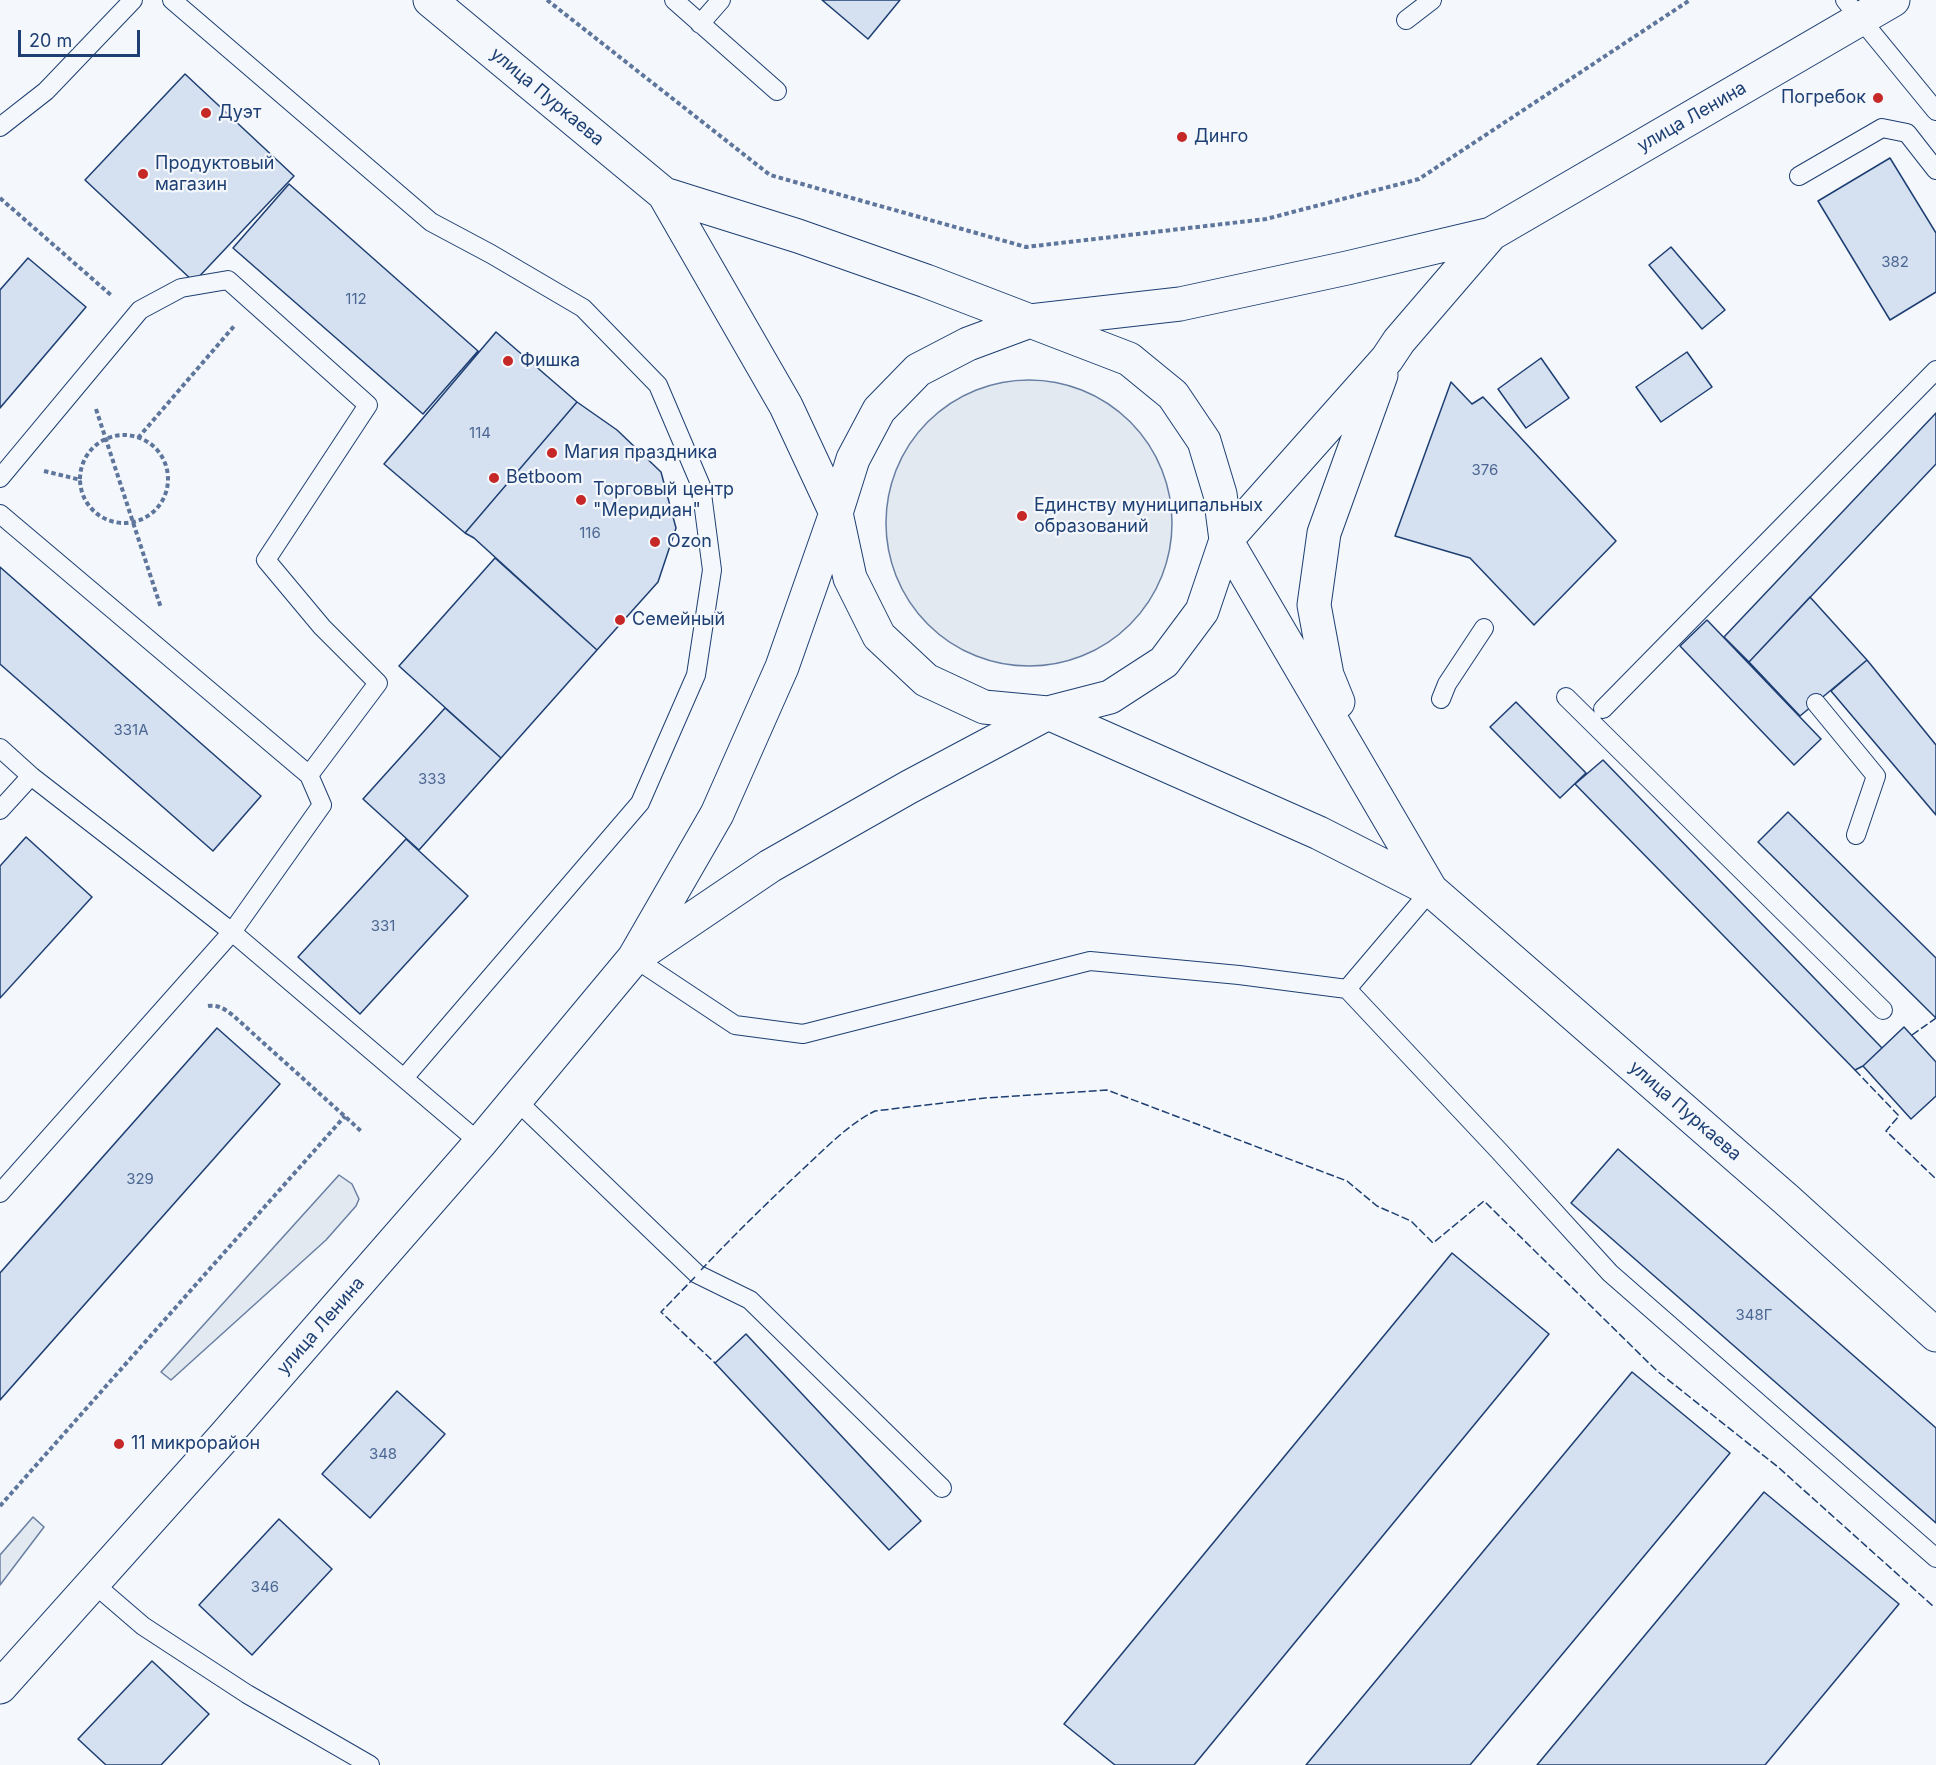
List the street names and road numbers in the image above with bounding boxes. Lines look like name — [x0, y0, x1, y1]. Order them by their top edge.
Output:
street label: улица Пуркаева — [486, 43, 608, 151]
street label: улица Ленина — [1634, 77, 1750, 157]
street label: улица Пуркаева — [1625, 1056, 1745, 1166]
street label: улица Ленина — [273, 1273, 369, 1379]

